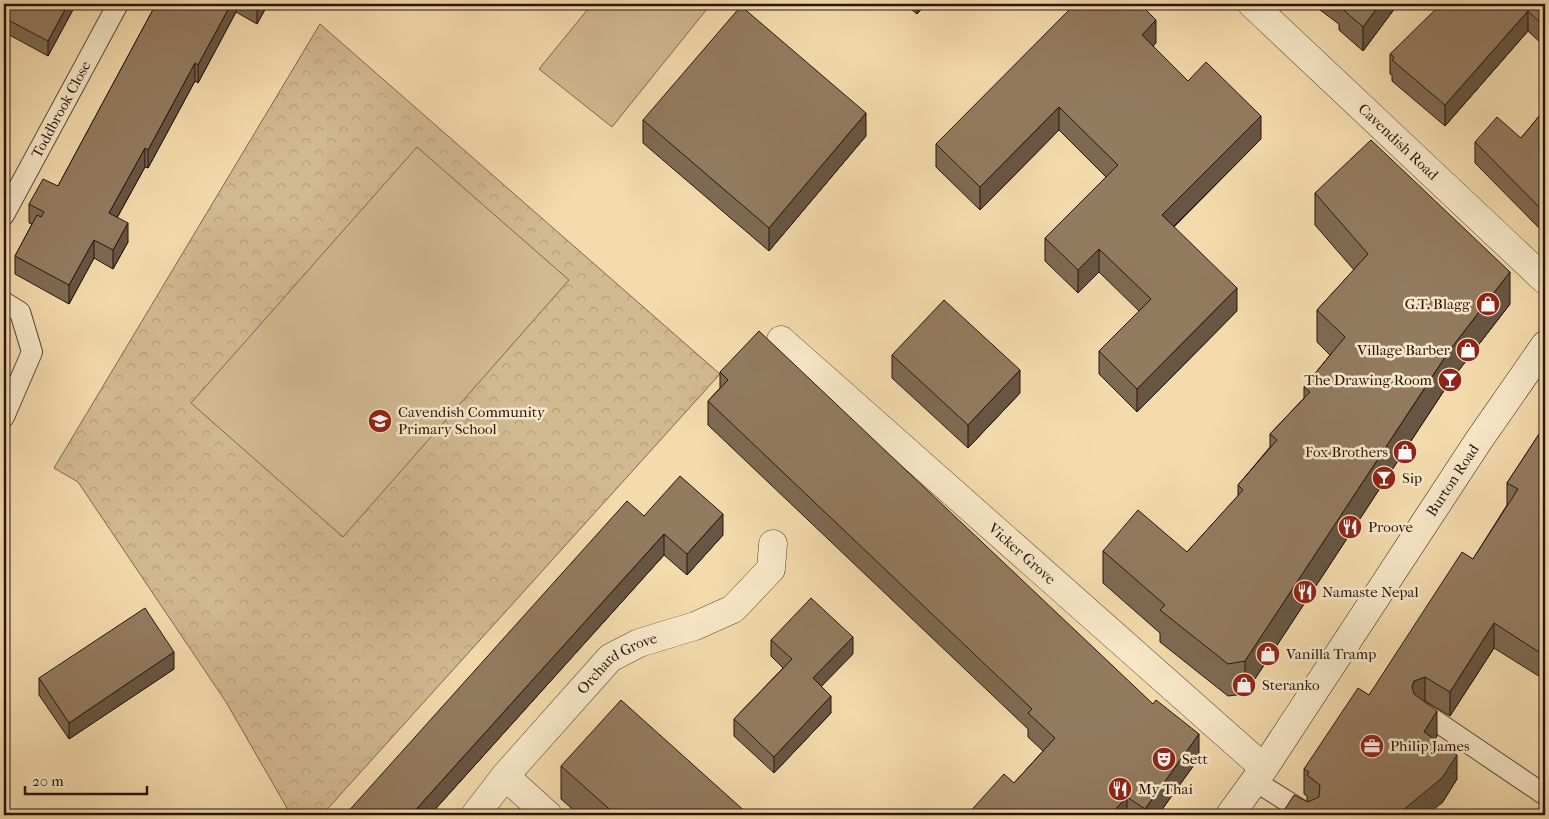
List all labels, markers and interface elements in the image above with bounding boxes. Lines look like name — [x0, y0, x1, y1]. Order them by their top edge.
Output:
street label: Toddbrook Close — [28, 57, 95, 161]
street label: Cavendish Road — [1355, 100, 1443, 184]
shop icon: G.T. Blagg — [1475, 291, 1501, 317]
place label: G.T. Blagg — [1405, 295, 1471, 313]
shop icon: Village Barber — [1455, 337, 1481, 363]
place label: Village Barber — [1356, 341, 1451, 359]
bar icon: The Drawing Room — [1437, 367, 1463, 393]
place label: The Drawing Room — [1304, 371, 1433, 389]
place label: Cavendish Community Primary School — [398, 403, 546, 438]
school or university icon: Cavendish Community Primary School — [367, 408, 393, 434]
shop icon: Fox Brothers — [1392, 439, 1418, 465]
street label: Burton Road — [1422, 440, 1483, 520]
place label: Fox Brothers — [1305, 443, 1388, 461]
bar icon: Sip — [1371, 465, 1397, 491]
place label: Sip — [1402, 469, 1422, 487]
restaurant icon: Proove — [1337, 514, 1363, 540]
street label: Vicker Grove — [984, 518, 1060, 589]
place label: Proove — [1368, 518, 1413, 536]
restaurant icon: Namaste Nepal — [1292, 579, 1318, 605]
place label: Namaste Nepal — [1322, 583, 1419, 601]
street label: Orchard Grove — [573, 629, 660, 698]
shop icon: Vanilla Tramp — [1255, 641, 1281, 667]
place label: Vanilla Tramp — [1285, 645, 1376, 663]
shop icon: Steranko — [1231, 672, 1257, 698]
place label: Steranko — [1262, 676, 1320, 694]
office icon: Philip James — [1359, 733, 1385, 759]
place label: Philip James — [1390, 737, 1470, 755]
theatre icon: Sett — [1151, 746, 1177, 772]
place label: Sett — [1182, 750, 1209, 768]
scale bar — [25, 764, 148, 796]
text: 20 m — [32, 772, 64, 790]
restaurant icon: My Thai — [1107, 776, 1133, 802]
place label: My Thai — [1138, 780, 1193, 798]

